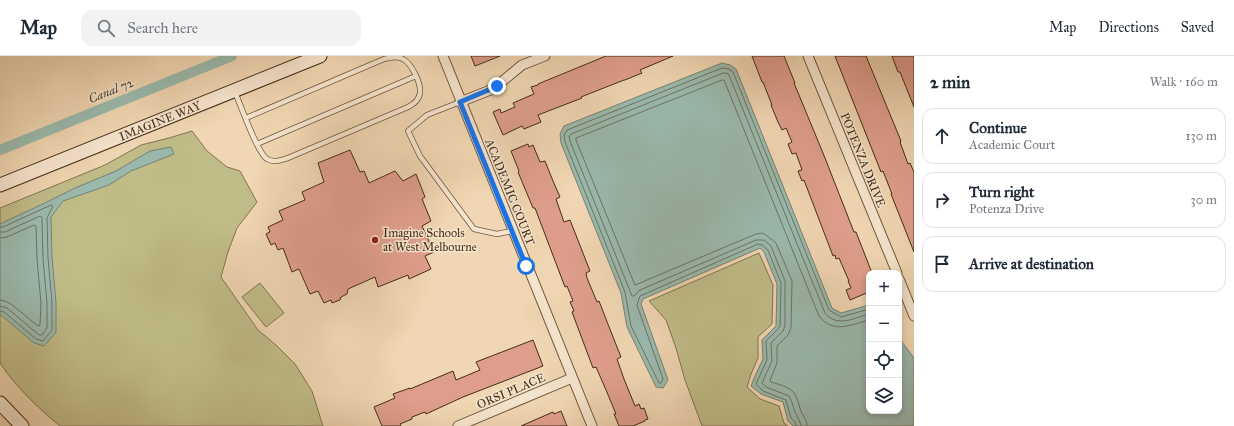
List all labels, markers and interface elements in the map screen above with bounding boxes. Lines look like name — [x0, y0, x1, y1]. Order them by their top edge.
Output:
search box — [81, 10, 361, 46]
text: Map — [20, 16, 57, 39]
icon: search — [95, 17, 117, 39]
text: Search here — [127, 19, 198, 37]
text: Map — [1049, 19, 1076, 36]
text: Directions — [1098, 19, 1159, 36]
text: Saved — [1181, 19, 1214, 36]
text: 2 min — [930, 72, 970, 93]
water label: Canal 72 — [86, 74, 137, 107]
text: Walk · 160 m — [1150, 74, 1218, 90]
route end — [488, 77, 506, 95]
street label: IMAGINE WAY — [117, 98, 203, 144]
street label: POTENZA DRIVE — [838, 111, 889, 210]
text: Continue — [969, 119, 1027, 137]
icon: ahead — [931, 125, 953, 147]
text: 130 m — [1185, 128, 1217, 144]
street label: ACADEMIC COURT — [482, 136, 538, 247]
text: Academic Court — [969, 137, 1055, 153]
text: Turn right — [969, 183, 1034, 201]
icon: right — [931, 189, 953, 211]
text: 30 m — [1191, 192, 1217, 208]
text: Potenza Drive — [969, 201, 1044, 217]
place label: Imagine Schools at West Melbourne — [383, 226, 477, 254]
marker: Imagine Schools at West Melbourne — [370, 235, 380, 245]
icon: arrive — [931, 253, 953, 275]
text: Arrive at destination — [969, 255, 1094, 273]
route start — [517, 257, 535, 275]
map controls — [866, 270, 902, 414]
button: + — [866, 270, 902, 306]
button: − — [866, 306, 902, 342]
button: locate — [866, 342, 902, 378]
street label: ORSI PLACE — [475, 370, 548, 412]
button: layers — [866, 378, 902, 414]

